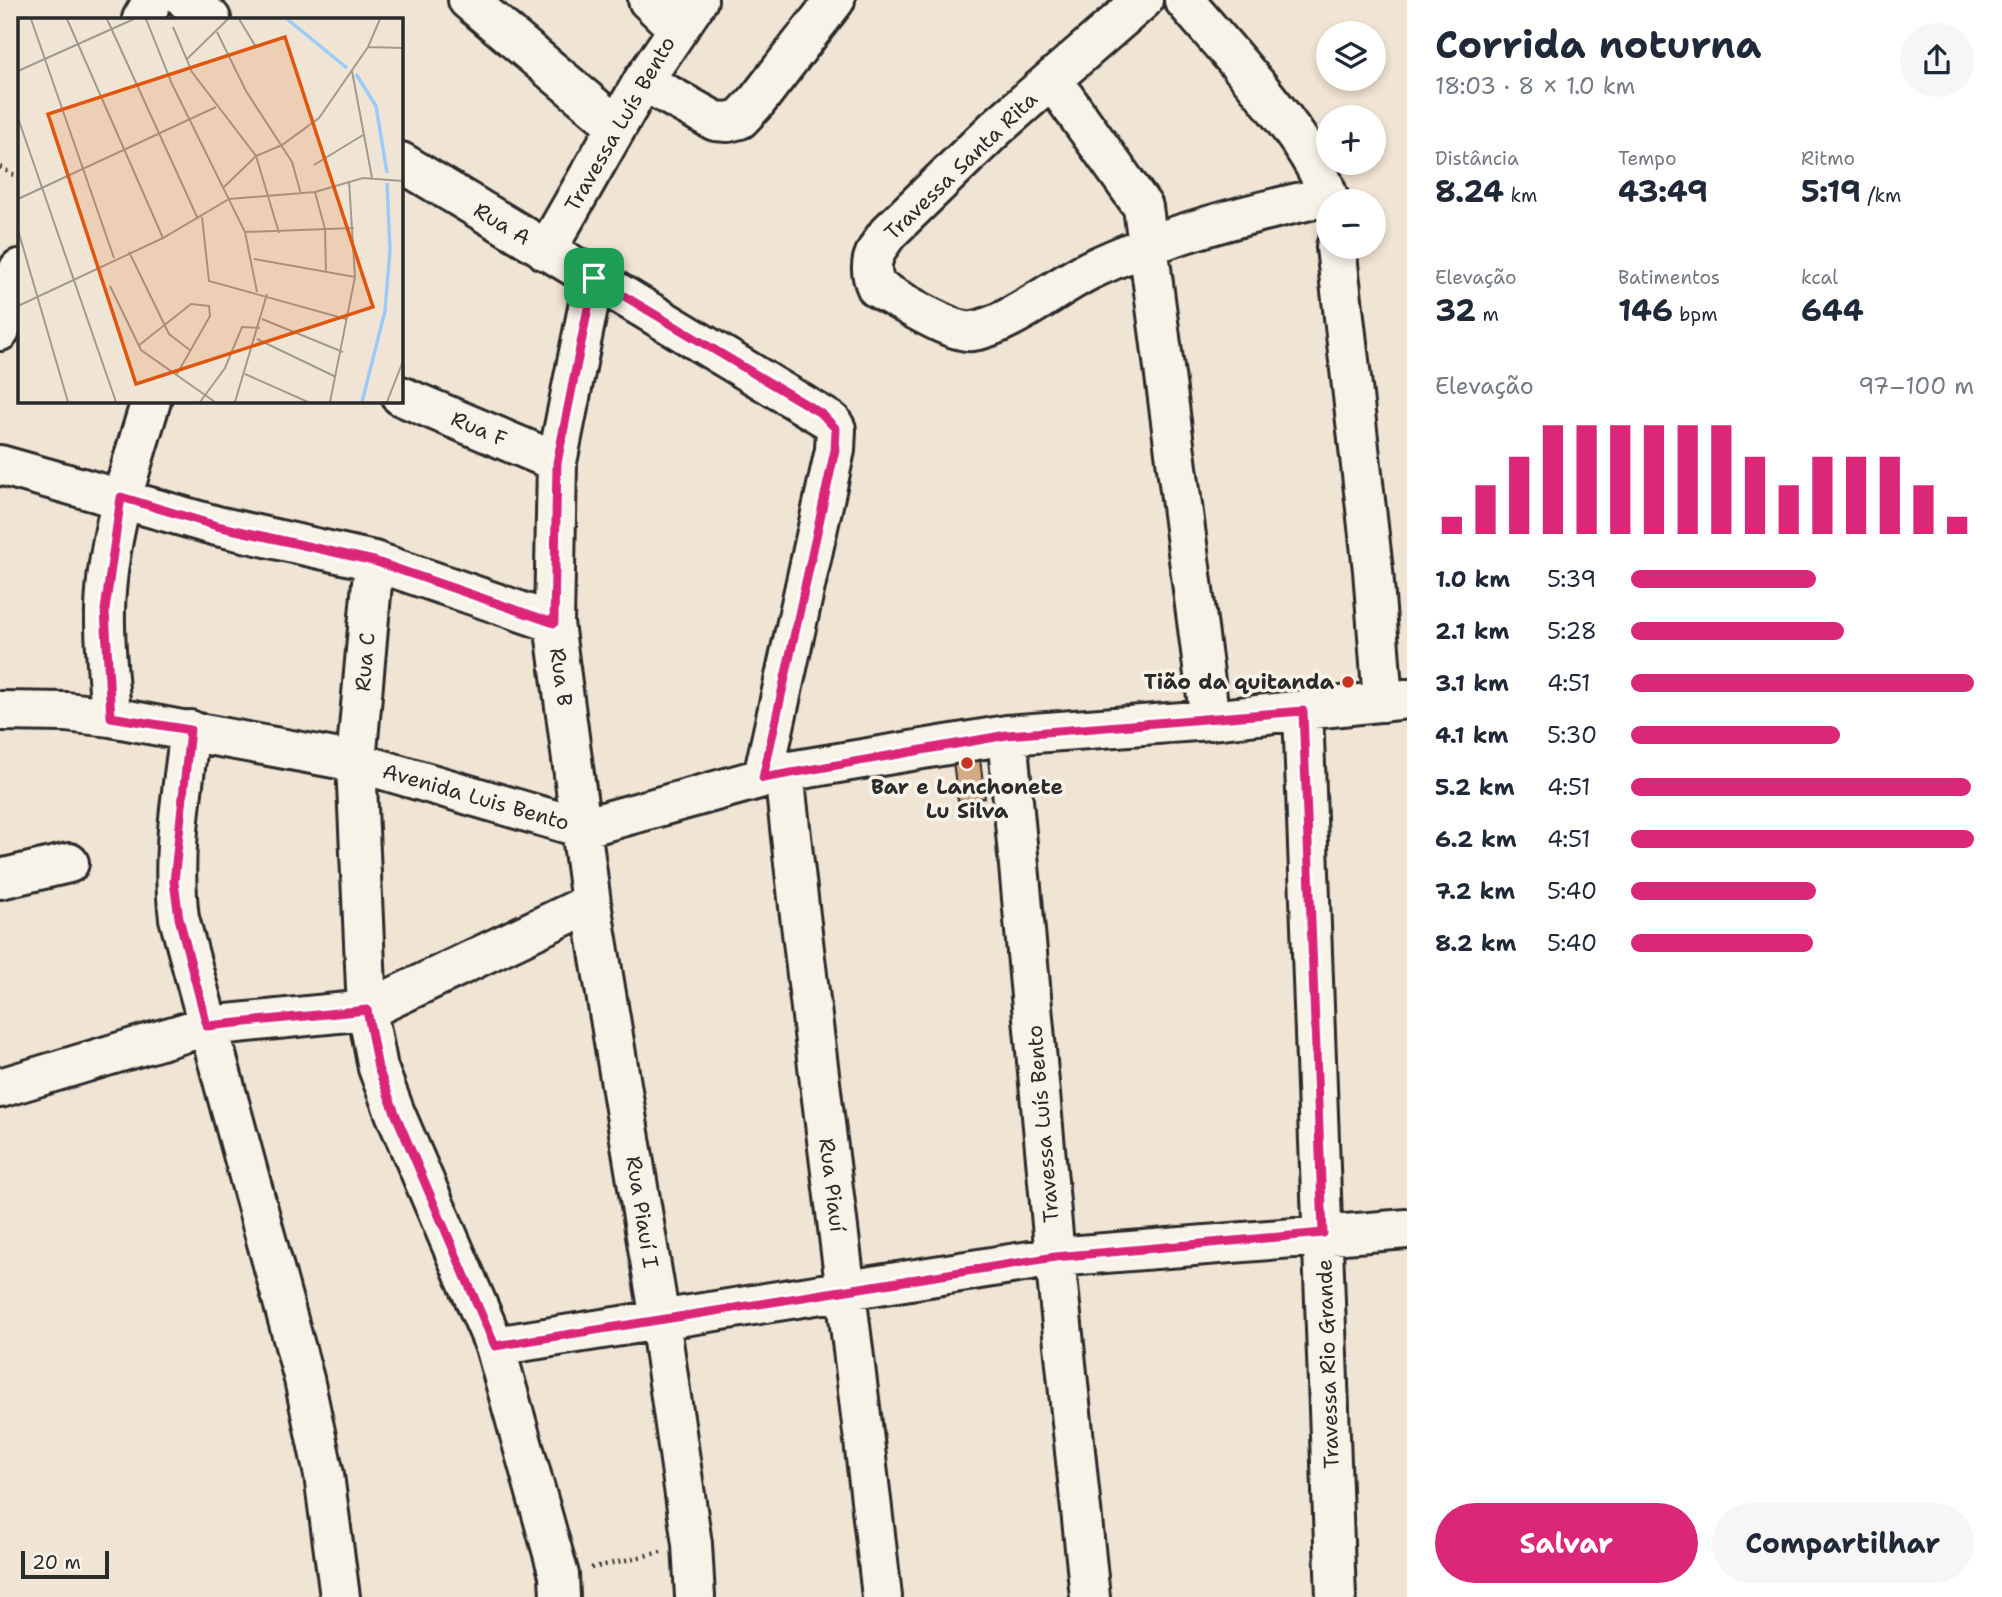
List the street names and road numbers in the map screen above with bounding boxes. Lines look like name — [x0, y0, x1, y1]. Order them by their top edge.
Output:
street label: Travessa Luís Bento — [558, 31, 682, 217]
street label: Travessa Santa Rita — [878, 86, 1044, 246]
street label: Rua A — [468, 196, 536, 252]
street label: Rua F — [447, 405, 511, 453]
street label: Rua C — [348, 631, 382, 693]
street label: Rua B — [543, 646, 579, 708]
street label: Avenida Luis Bento — [379, 757, 573, 837]
street label: Travessa Luís Bento — [1020, 1024, 1066, 1224]
street label: Rua Piauí — [812, 1136, 852, 1234]
street label: Rua Piauí I — [619, 1154, 665, 1270]
street label: Travessa Rio Grande — [1310, 1259, 1346, 1469]

